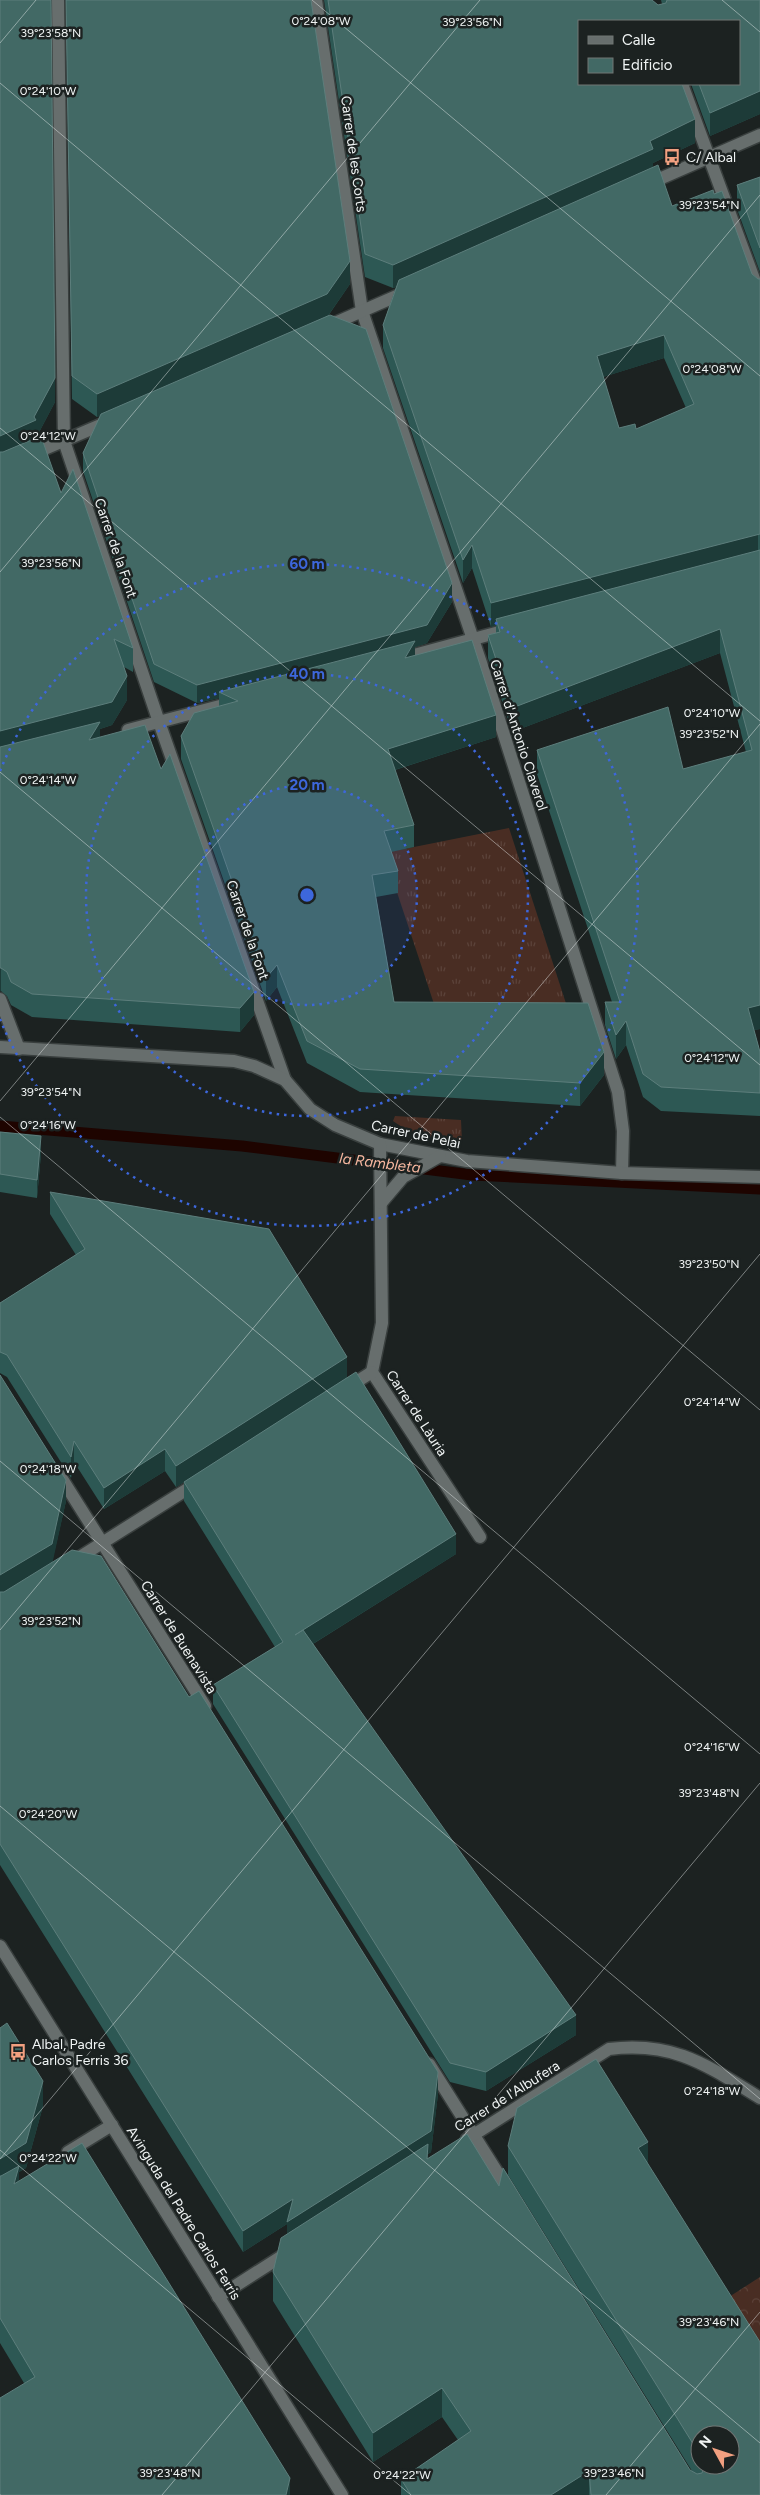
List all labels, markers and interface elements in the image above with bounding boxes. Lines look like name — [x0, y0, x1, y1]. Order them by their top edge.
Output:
text: 0°24'08"W — [291, 14, 351, 28]
text: 39°23'56"N — [442, 15, 502, 29]
legend — [578, 20, 740, 85]
text: 39°23'58"N — [21, 26, 81, 40]
text: Calle — [622, 31, 655, 49]
text: Edificio — [622, 56, 673, 74]
text: 0°24'10"W — [20, 84, 77, 98]
street label: Carrer de les Corts — [337, 95, 370, 213]
bus stop icon: C/ Albal — [662, 147, 682, 167]
place label: C/ Albal — [686, 149, 736, 166]
text: 39°23'54"N — [679, 198, 739, 212]
text: 0°24'08"W — [682, 362, 742, 376]
text: 0°24'12"W — [20, 429, 76, 443]
street label: Carrer de la Font — [91, 496, 141, 600]
text: 60 m — [289, 555, 325, 573]
text: 39°23'56"N — [21, 556, 81, 570]
street label: Carrer d'Antonio Claverol — [486, 658, 551, 813]
text: 40 m — [289, 665, 325, 683]
text: 0°24'10"W — [684, 706, 741, 720]
text: 39°23'52"N — [679, 727, 739, 741]
text: 0°24'14"W — [20, 773, 77, 787]
text: 20 m — [289, 776, 325, 794]
street label: Carrer de la Font — [223, 878, 273, 982]
centre of rings — [298, 886, 316, 904]
text: 0°24'12"W — [684, 1051, 740, 1065]
text: 39°23'54"N — [21, 1085, 81, 1099]
street label: Carrer de Pelai — [370, 1117, 462, 1152]
text: 0°24'16"W — [20, 1118, 76, 1132]
water label: la Rambleta — [338, 1149, 422, 1177]
text: 39°23'50"N — [678, 1257, 740, 1271]
street label: Carrer de Làuria — [382, 1367, 451, 1459]
text: 0°24'14"W — [684, 1395, 741, 1409]
text: 0°24'18"W — [20, 1462, 77, 1476]
street label: Carrer de Buenavista — [137, 1578, 220, 1697]
text: 39°23'52"N — [21, 1614, 81, 1628]
text: 0°24'16"W — [684, 1740, 740, 1754]
text: 39°23'48"N — [678, 1786, 740, 1800]
text: 0°24'20"W — [19, 1807, 78, 1821]
place label: Albal, Padre Carlos Ferris 36 — [32, 2036, 129, 2069]
bus stop icon: Albal, Padre Carlos Ferris 36 — [8, 2042, 28, 2062]
street label: Carrer de l'Albufera — [451, 2057, 563, 2136]
text: 0°24'18"W — [684, 2084, 741, 2098]
street label: Avinguda del Padre Carlos Ferris — [123, 2123, 244, 2303]
text: 0°24'22"W — [19, 2151, 77, 2165]
text: 39°23'46"N — [679, 2315, 739, 2329]
north arrow — [690, 2425, 740, 2475]
text: N — [695, 2432, 715, 2452]
text: 39°23'48"N — [139, 2466, 201, 2480]
text: 39°23'46"N — [584, 2466, 644, 2480]
text: 0°24'22"W — [373, 2468, 431, 2482]

